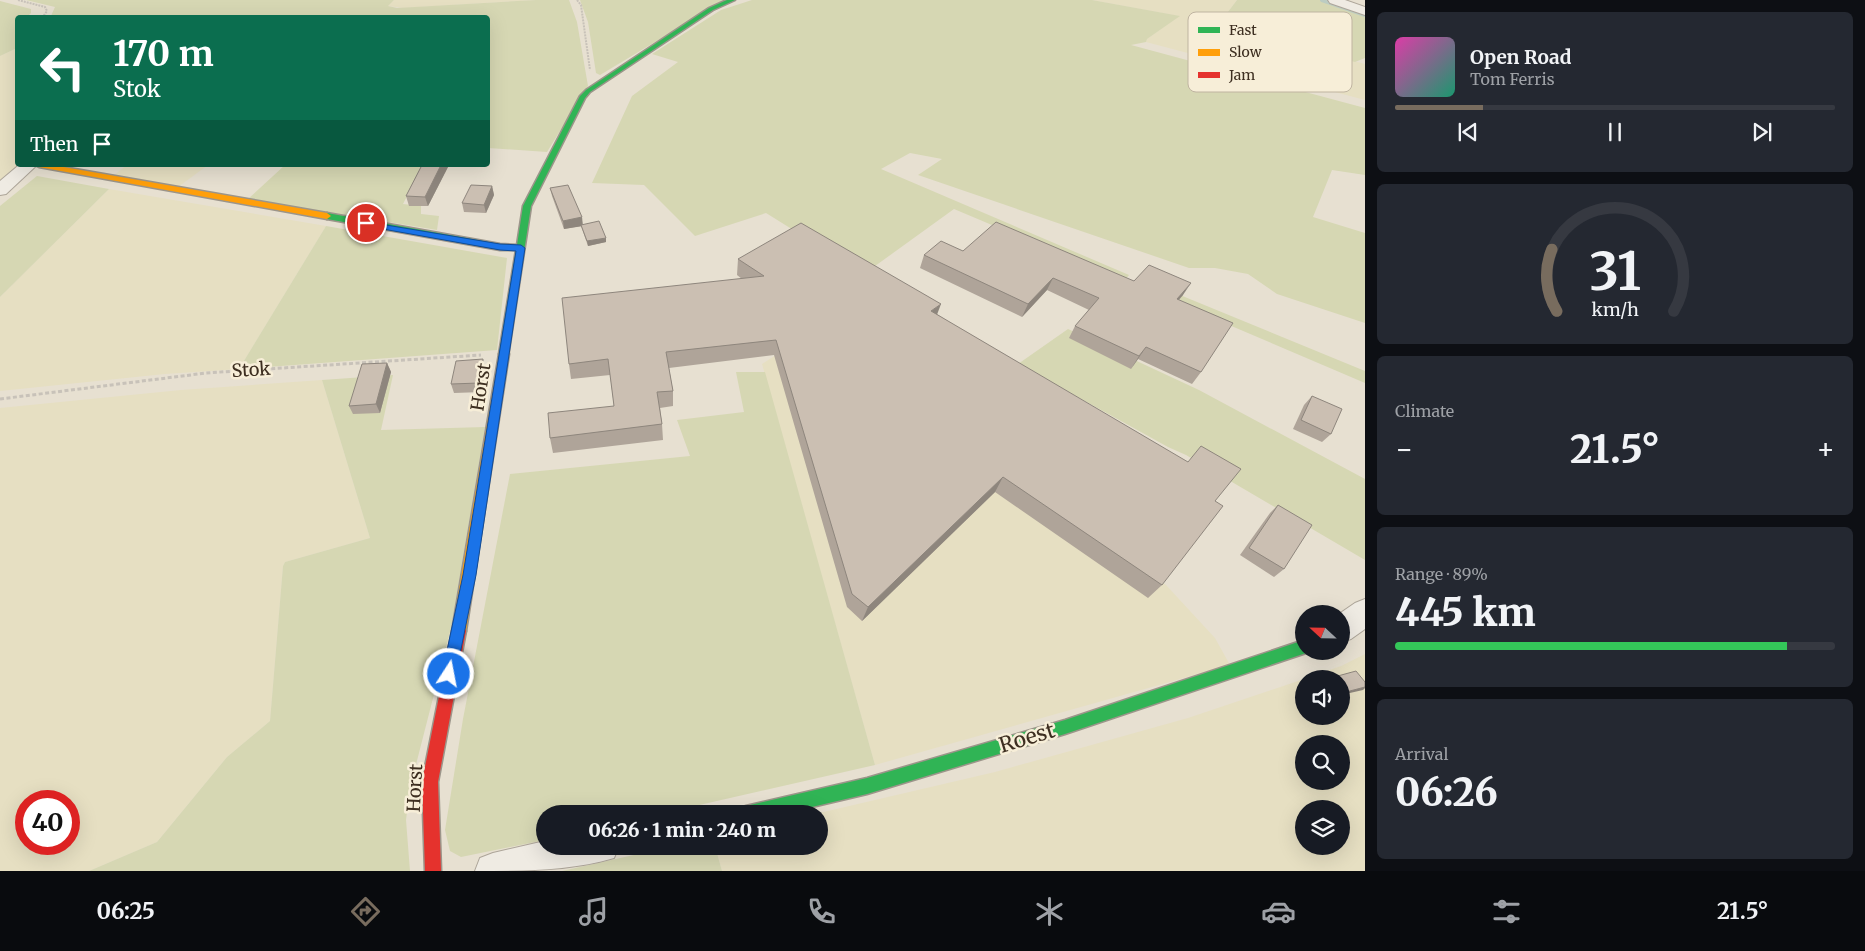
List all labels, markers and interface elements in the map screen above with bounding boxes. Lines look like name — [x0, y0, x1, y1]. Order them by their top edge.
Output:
legend — [1188, 12, 1352, 92]
text: Fast — [1229, 21, 1257, 39]
text: 170 m — [113, 32, 214, 76]
icon: left — [30, 35, 95, 100]
text: Slow — [1229, 43, 1262, 61]
text: Open Road — [1470, 45, 1572, 69]
text: Jam — [1228, 66, 1255, 84]
text: Tom Ferris — [1470, 69, 1555, 89]
text: Stok — [113, 75, 161, 103]
icon: previous — [1454, 118, 1482, 146]
icon: pause — [1601, 118, 1629, 146]
icon: next — [1748, 118, 1776, 146]
icon: arrive — [88, 130, 116, 158]
text: Then — [30, 132, 78, 156]
pin — [345, 202, 387, 244]
icon: arrive — [352, 209, 380, 237]
text: 31 — [1589, 239, 1641, 304]
text: km/h — [1591, 298, 1639, 321]
street label: Stok — [231, 357, 272, 382]
street label: Horst — [465, 361, 496, 413]
text: Climate — [1395, 401, 1454, 421]
text: 21.5° — [1570, 426, 1660, 473]
text: − — [1395, 431, 1414, 467]
text: + — [1816, 431, 1835, 467]
text: Range · 89% — [1395, 564, 1488, 584]
text: 445 km — [1395, 589, 1536, 636]
north arrow — [1295, 605, 1350, 660]
map controls — [1295, 605, 1350, 855]
position arrow — [422, 647, 474, 699]
button: sound — [1295, 670, 1350, 725]
street label: Roest — [996, 716, 1058, 759]
button: search — [1295, 735, 1350, 790]
text: Arrival — [1395, 744, 1448, 764]
street label: Horst — [402, 763, 427, 813]
text: 06:26 — [1395, 769, 1498, 816]
speed limit sign: 40 — [15, 790, 80, 855]
button: layers — [1295, 800, 1350, 855]
text: 06:26 · 1 min · 240 m — [588, 818, 776, 842]
icon: directions — [348, 894, 383, 929]
icon: music — [576, 894, 611, 929]
icon: phone — [804, 894, 839, 929]
icon: climate — [1032, 894, 1067, 929]
icon: car — [1261, 894, 1296, 929]
icon: filters — [1489, 894, 1524, 929]
text: 06:25 — [97, 897, 155, 925]
text: 21.5° — [1717, 897, 1768, 925]

